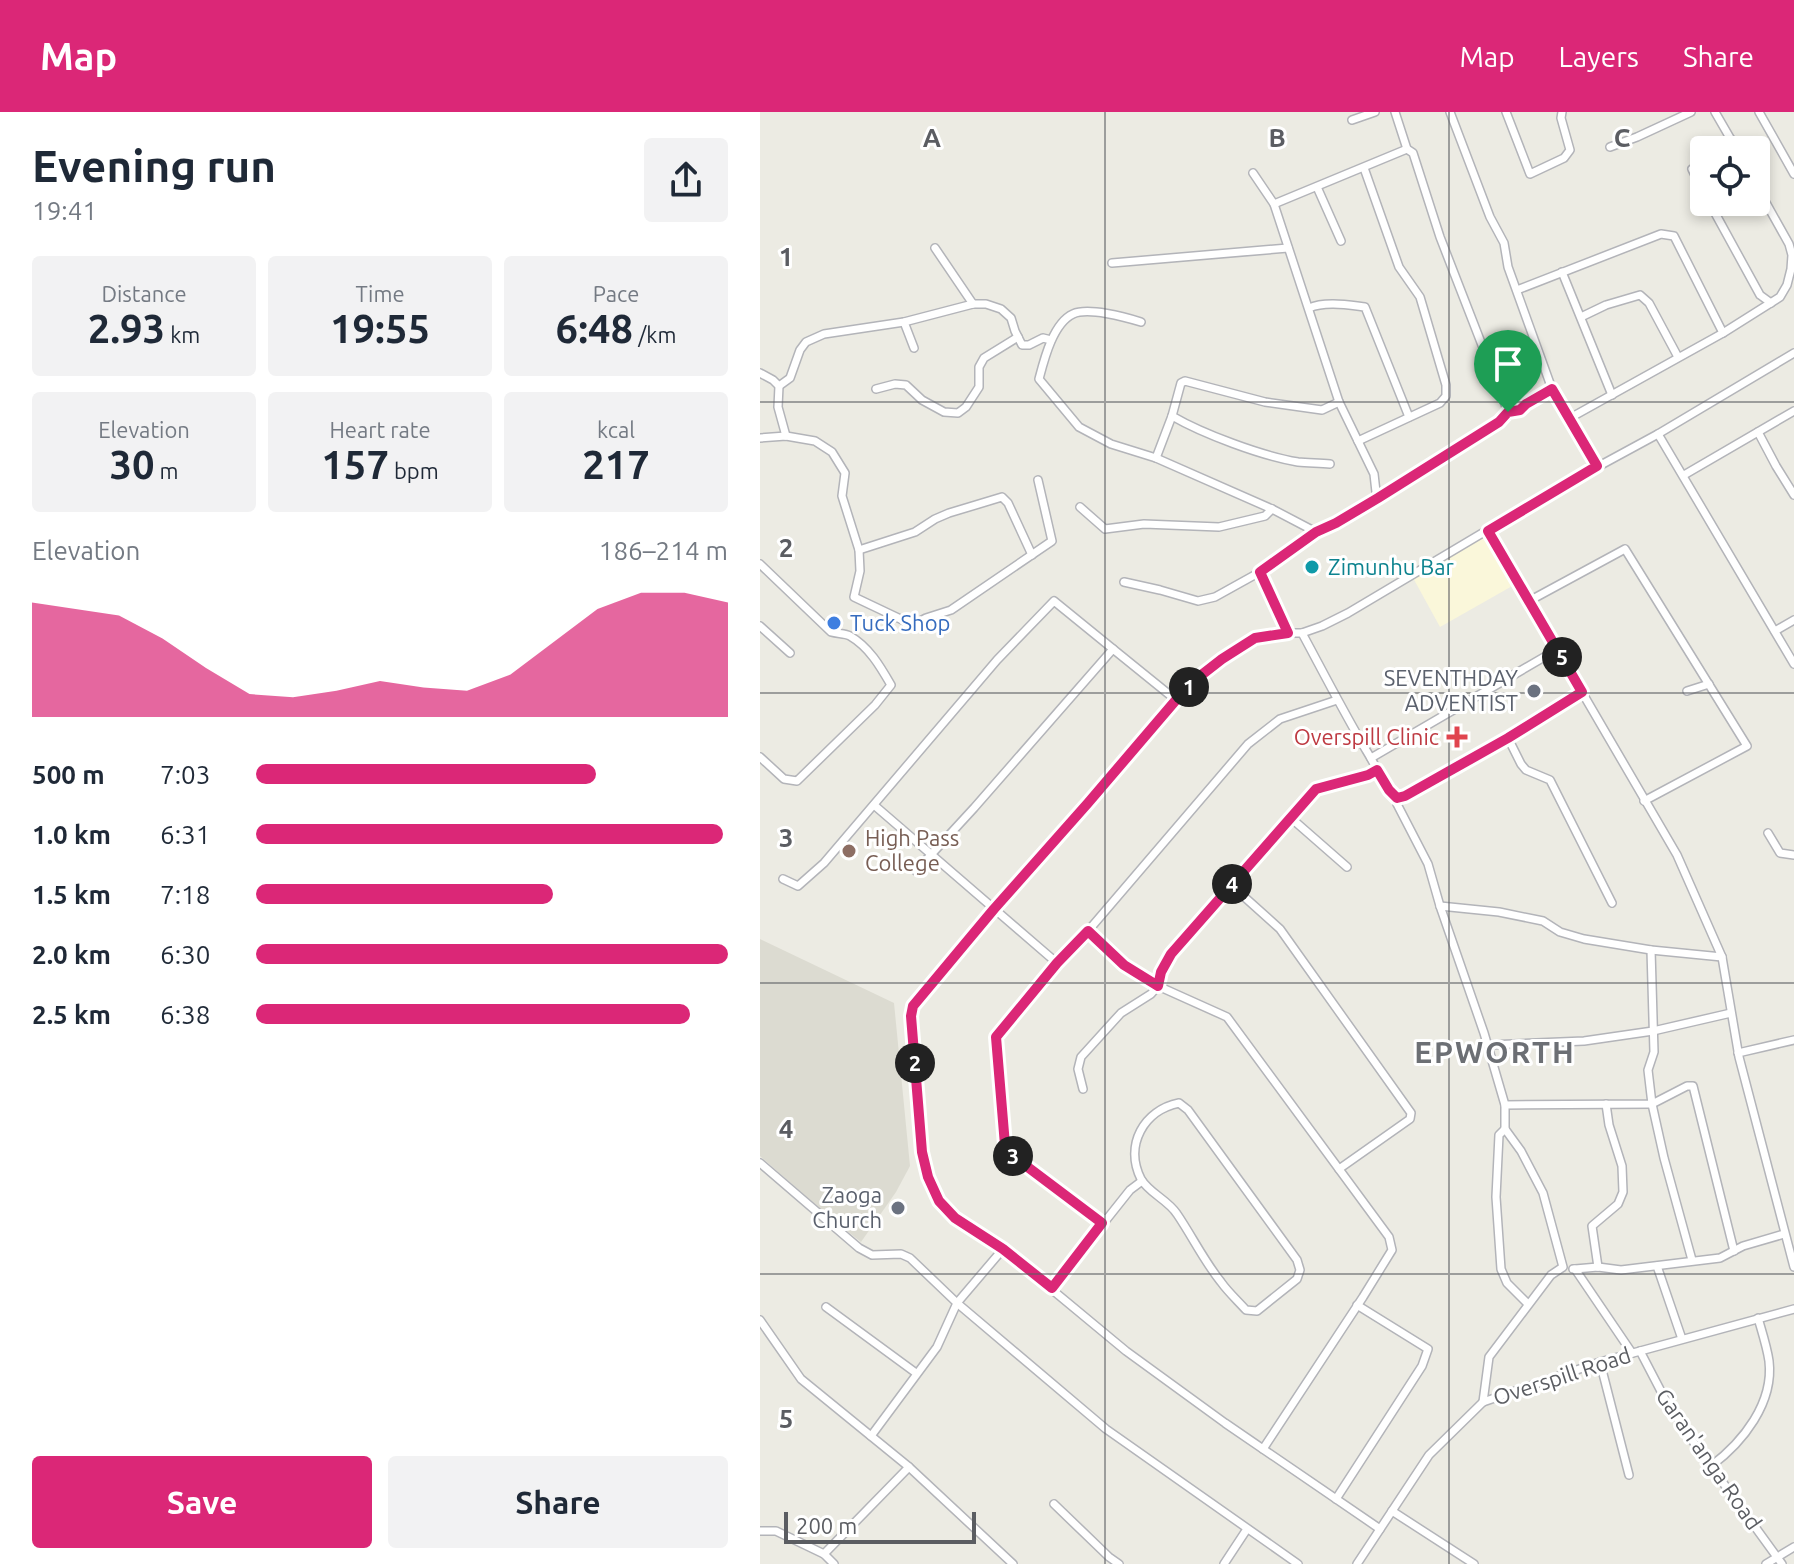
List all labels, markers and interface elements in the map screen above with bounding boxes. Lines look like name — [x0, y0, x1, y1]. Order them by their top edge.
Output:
text: Map — [40, 35, 117, 77]
text: Map — [1459, 41, 1515, 72]
text: Layers — [1559, 41, 1639, 72]
text: Share — [1683, 41, 1754, 72]
text: A — [923, 123, 942, 152]
text: B — [1268, 123, 1286, 152]
text: C — [1614, 123, 1631, 152]
map controls — [1690, 136, 1770, 216]
button: locate — [1690, 136, 1770, 216]
button: share — [644, 138, 728, 222]
text: Evening run — [32, 141, 276, 190]
text: 19:41 — [32, 196, 97, 225]
text: 1 — [779, 242, 793, 271]
text: Distance — [101, 281, 187, 306]
text: Time — [355, 281, 405, 306]
text: Pace — [593, 281, 639, 306]
text: 2.93 — [88, 306, 165, 351]
text: 19:55 — [330, 306, 430, 351]
text: 6:48 — [556, 306, 633, 351]
text: km — [165, 322, 200, 347]
text: /km — [633, 322, 676, 347]
pin — [1474, 330, 1542, 412]
icon: arrive — [1486, 342, 1530, 386]
text: Elevation — [98, 417, 190, 442]
text: Heart rate — [329, 417, 431, 442]
text: kcal — [597, 417, 635, 442]
text: 30 — [109, 442, 155, 487]
text: 157 — [321, 442, 389, 487]
text: 217 — [582, 442, 650, 487]
text: m — [155, 458, 179, 483]
text: bpm — [389, 458, 439, 483]
text: 2 — [779, 533, 793, 562]
text: Elevation — [32, 536, 140, 565]
text: 186–214 m — [599, 536, 728, 565]
place label: Zimunhu Bar — [1328, 554, 1455, 579]
marker: Zimunhu Bar — [1303, 558, 1321, 576]
place label: Tuck Shop — [850, 610, 950, 635]
marker: Tuck Shop — [825, 614, 843, 632]
pin: 5 — [1542, 637, 1582, 677]
text: 5 — [1556, 644, 1568, 669]
place label: SEVENTHDAY ADVENTIST — [1384, 665, 1518, 715]
pin: 1 — [1169, 667, 1209, 707]
text: 1 — [1183, 674, 1195, 699]
marker: SEVENTHDAY ADVENTIST — [1525, 682, 1543, 700]
place label: Overspill Clinic — [1294, 724, 1439, 749]
marker: Overspill Clinic — [1446, 726, 1468, 748]
text: 500 m — [32, 760, 105, 789]
text: 7:03 — [160, 760, 210, 789]
text: 1.0 km — [32, 820, 111, 849]
text: 6:31 — [160, 820, 210, 849]
text: 3 — [779, 823, 793, 852]
place label: High Pass College — [865, 825, 959, 875]
marker: High Pass College — [840, 842, 858, 860]
pin: 4 — [1212, 864, 1252, 904]
text: 4 — [1226, 871, 1238, 896]
text: 1.5 km — [32, 880, 111, 909]
text: 7:18 — [160, 880, 210, 909]
text: 2.0 km — [32, 940, 111, 969]
text: 6:30 — [160, 940, 210, 969]
text: 2.5 km — [32, 1000, 111, 1029]
text: 6:38 — [160, 1000, 210, 1029]
district label: EPWORTH — [1414, 1035, 1576, 1069]
pin: 2 — [895, 1043, 935, 1083]
text: 2 — [909, 1050, 921, 1075]
text: 4 — [779, 1114, 793, 1143]
pin: 3 — [993, 1136, 1033, 1176]
text: 3 — [1007, 1143, 1019, 1168]
place label: Zaoga Church — [812, 1182, 882, 1232]
marker: Zaoga Church — [889, 1199, 907, 1217]
street label: Overspill Road — [1490, 1341, 1634, 1410]
street label: Garan'anga Road — [1651, 1383, 1767, 1534]
text: 5 — [779, 1404, 793, 1433]
button: Save — [32, 1456, 372, 1548]
button: Share — [388, 1456, 728, 1548]
scale bar — [784, 1508, 976, 1544]
text: 200 m — [796, 1513, 857, 1538]

